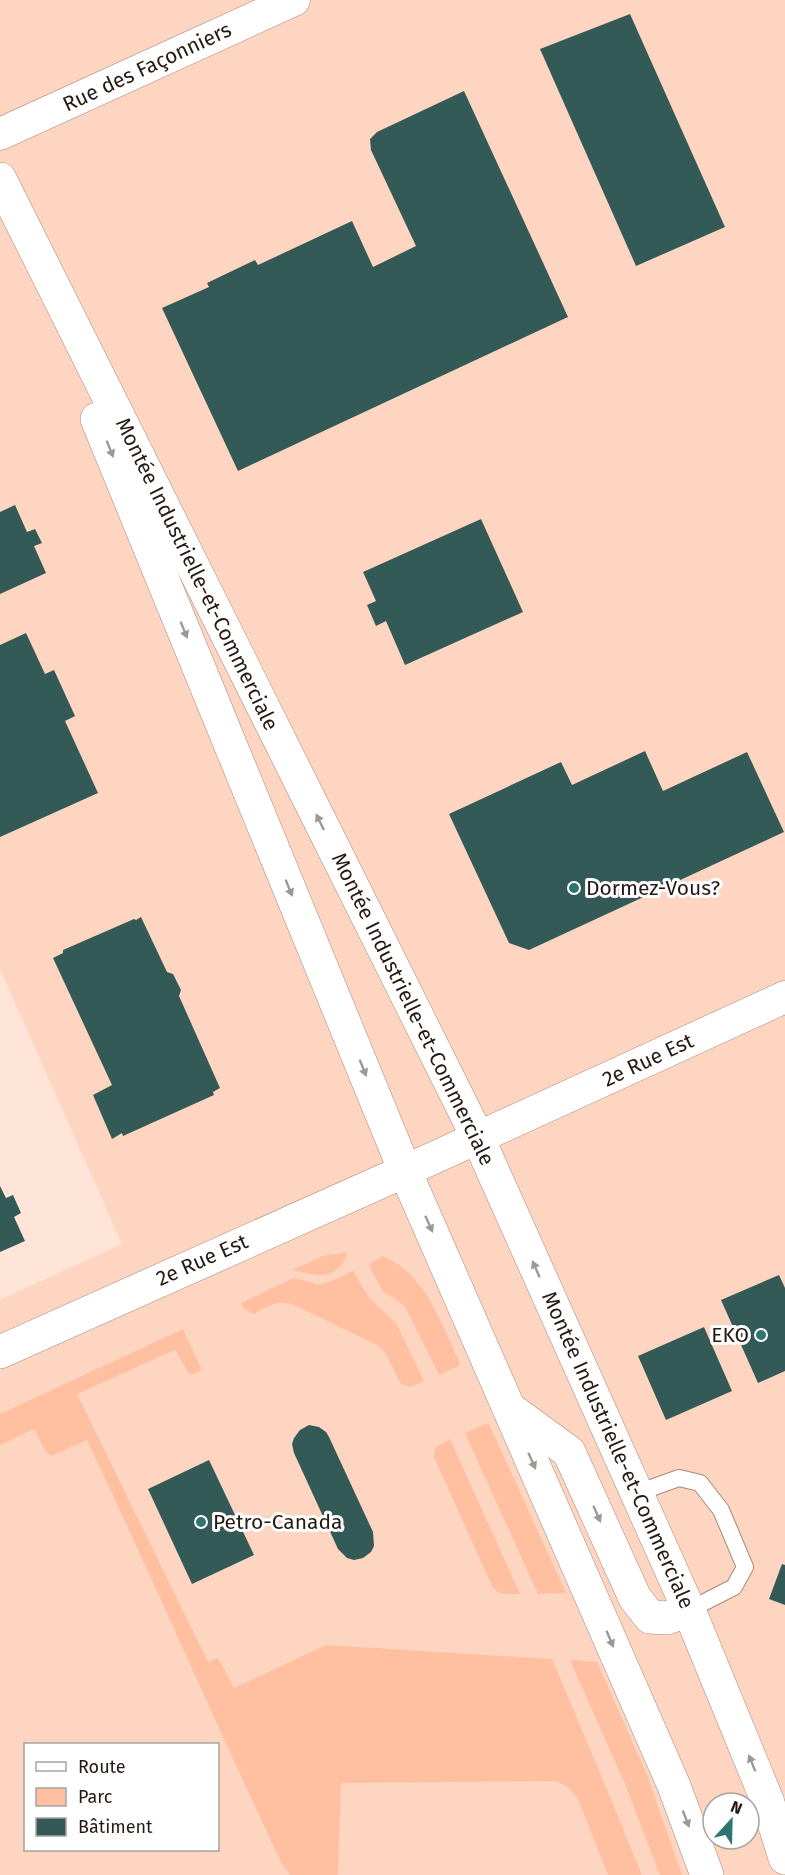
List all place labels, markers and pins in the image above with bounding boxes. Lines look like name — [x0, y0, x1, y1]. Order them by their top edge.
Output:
place label: Dormez-Vous? — [586, 875, 720, 901]
marker: Dormez-Vous? — [567, 881, 581, 895]
place label: EKO — [711, 1322, 749, 1348]
marker: EKO — [754, 1328, 768, 1342]
place label: Petro-Canada — [213, 1509, 343, 1535]
marker: Petro-Canada — [194, 1515, 208, 1529]

